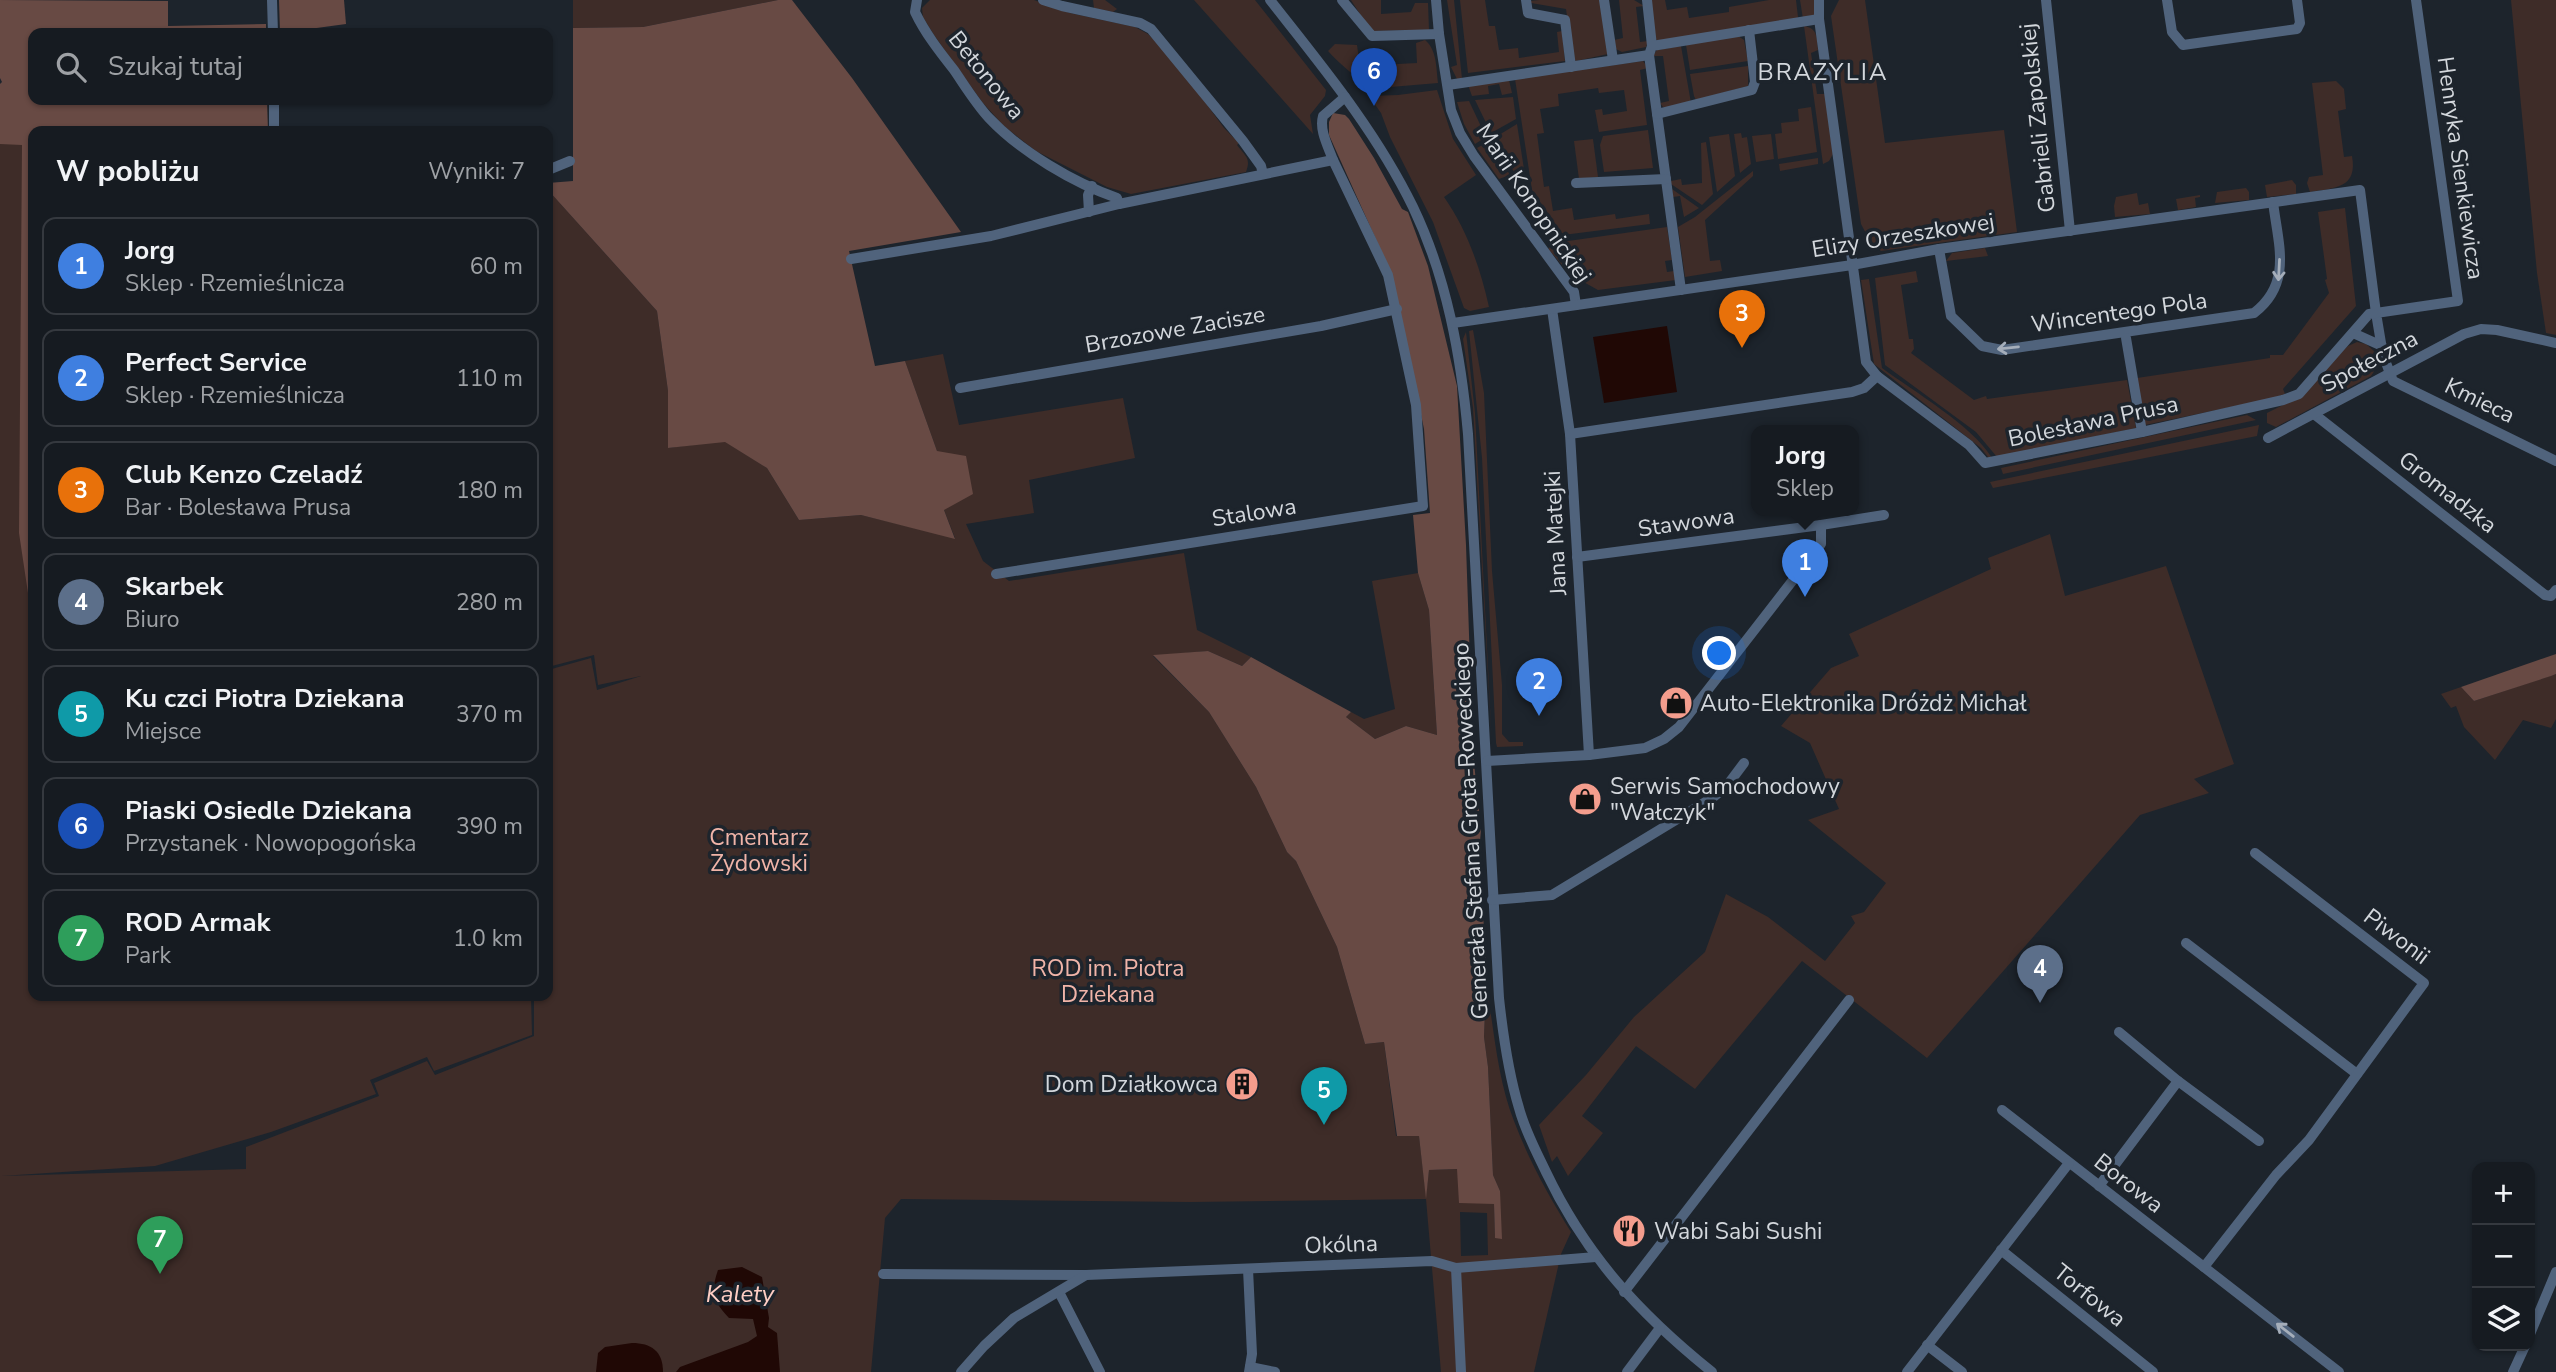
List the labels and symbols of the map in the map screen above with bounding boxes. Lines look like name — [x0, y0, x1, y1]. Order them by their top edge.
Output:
street label: Gabrieli Zapolskiej — [2012, 22, 2063, 214]
street label: Betonowa — [941, 25, 1032, 126]
pin: 6 — [1351, 48, 1397, 106]
street label: Henryka Sienkiewicza — [2430, 55, 2491, 282]
district label: BRAZYLIA — [1758, 56, 1888, 88]
street label: Marii Konopnickiej — [1469, 117, 1599, 289]
street label: Elizy Orzeszkowej — [1809, 206, 1997, 265]
one-way arrow — [2273, 258, 2286, 281]
street label: Wincentego Pola — [2029, 285, 2209, 340]
pin: 3 — [1719, 290, 1765, 348]
street label: Brzozowe Zacisze — [1083, 298, 1268, 361]
street label: Społeczna — [2315, 323, 2423, 400]
one-way arrow — [1997, 342, 2020, 355]
street label: Kmieca — [2440, 370, 2520, 431]
street label: Bolesława Prusa — [2005, 388, 2181, 455]
street label: Gromadzka — [2392, 444, 2503, 541]
street label: Jana Matejki — [1537, 470, 1574, 597]
street label: Stalowa — [1210, 491, 1298, 534]
street label: Stawowa — [1636, 500, 1736, 545]
pin: 1 — [1782, 539, 1828, 597]
your location — [1702, 636, 1736, 670]
street label: Generała Stefana Grota-Roweckiego — [1445, 642, 1496, 1020]
pin: 2 — [1516, 658, 1562, 716]
shop icon: Auto-Elektronika Dróżdż Michał — [1657, 684, 1695, 722]
place label: Auto-Elektronika Dróżdż Michał — [1700, 688, 2027, 719]
place label: Serwis Samochodowy "Wałczyk" — [1610, 771, 1840, 828]
shop icon: Serwis Samochodowy "Wałczyk" — [1566, 780, 1604, 818]
park label: Cmentarz Żydowski — [709, 822, 809, 879]
street label: Piwonii — [2357, 901, 2436, 972]
pin: 4 — [2017, 945, 2063, 1003]
park label: ROD im. Piotra Dziekana — [1032, 953, 1185, 1010]
building icon: Dom Działkowca — [1223, 1065, 1261, 1103]
pin: 5 — [1301, 1067, 1347, 1125]
place label: Dom Działkowca — [1045, 1069, 1218, 1100]
street label: Borowa — [2087, 1146, 2170, 1220]
restaurant icon: Wabi Sabi Sushi — [1610, 1212, 1648, 1250]
pin: 7 — [137, 1216, 183, 1274]
place label: Wabi Sabi Sushi — [1654, 1216, 1822, 1247]
street label: Okólna — [1304, 1228, 1378, 1261]
street label: Torfowa — [2047, 1257, 2132, 1334]
water label: Kalety — [706, 1278, 776, 1310]
one-way arrow — [2276, 1323, 2295, 1338]

